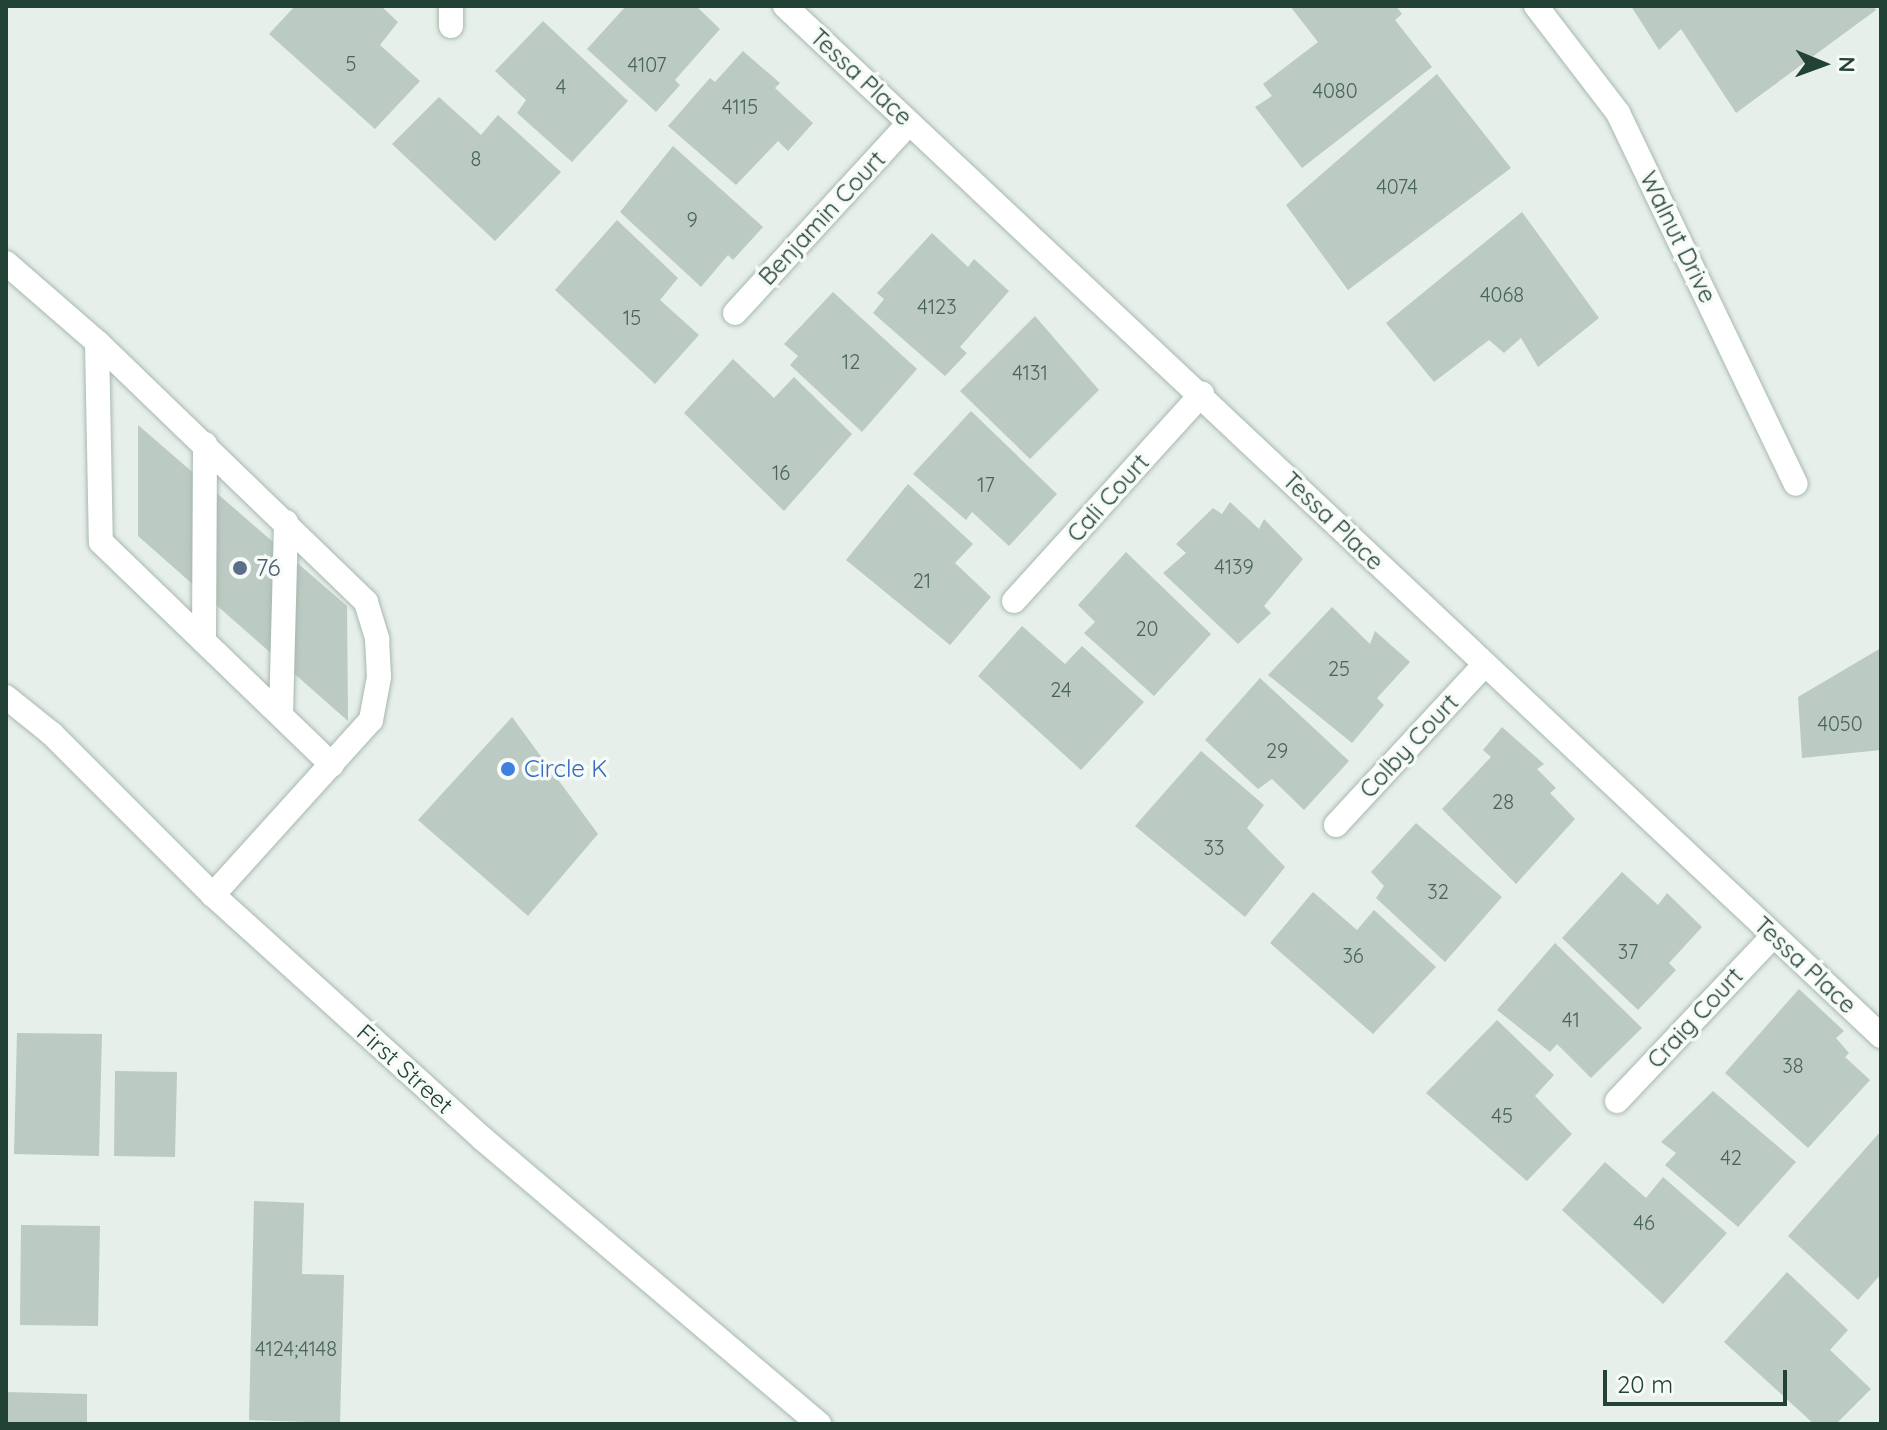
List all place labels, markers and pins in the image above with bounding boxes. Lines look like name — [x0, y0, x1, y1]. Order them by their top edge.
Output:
place label: 76 — [256, 554, 281, 582]
marker: 76 — [231, 559, 249, 577]
place label: Circle K — [524, 755, 608, 783]
marker: Circle K — [499, 760, 517, 778]

